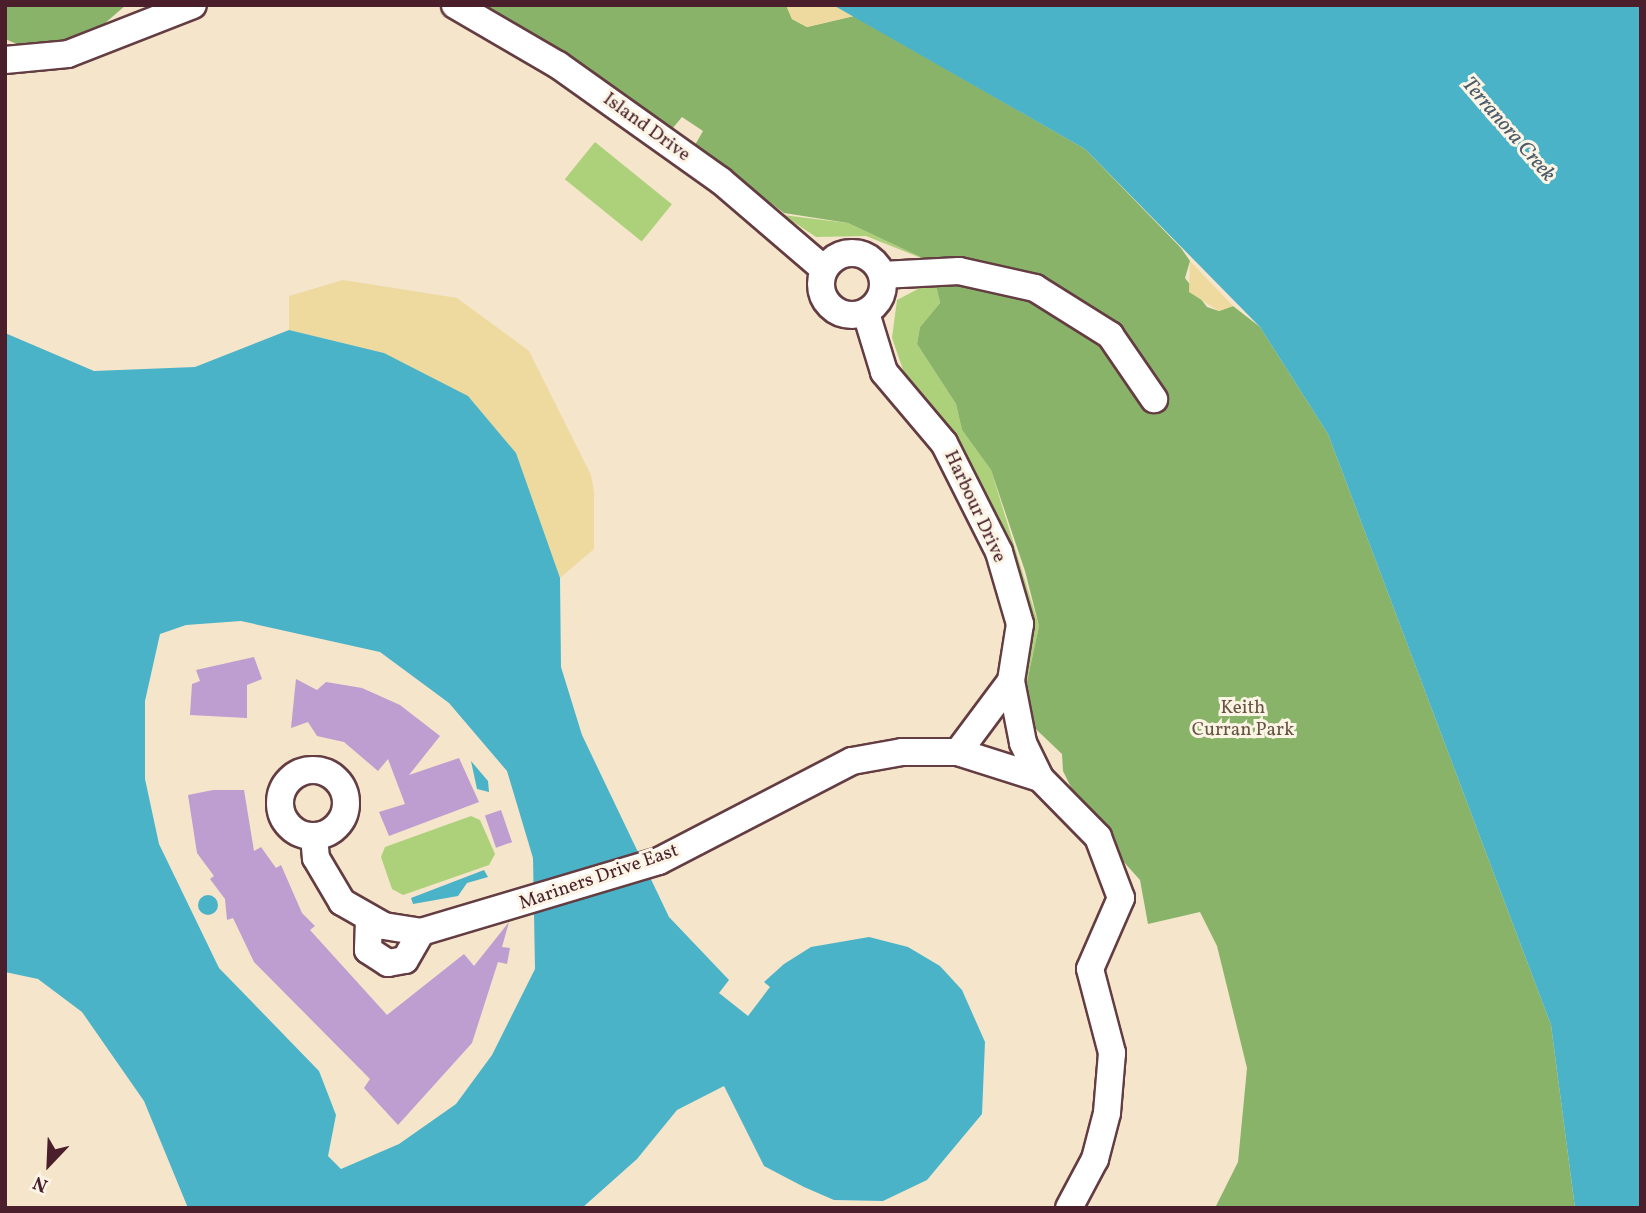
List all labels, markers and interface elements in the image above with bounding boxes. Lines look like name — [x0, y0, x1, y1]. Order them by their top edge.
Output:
water label: Terranora Creek — [1456, 73, 1560, 187]
street label: Island Drive — [598, 89, 694, 167]
street label: Harbour Drive — [938, 447, 1010, 567]
park label: Keith Curran Park — [1192, 698, 1294, 742]
street label: Mariners Drive East — [516, 840, 682, 916]
north arrow — [14, 1129, 84, 1199]
text: N — [29, 1169, 52, 1198]

